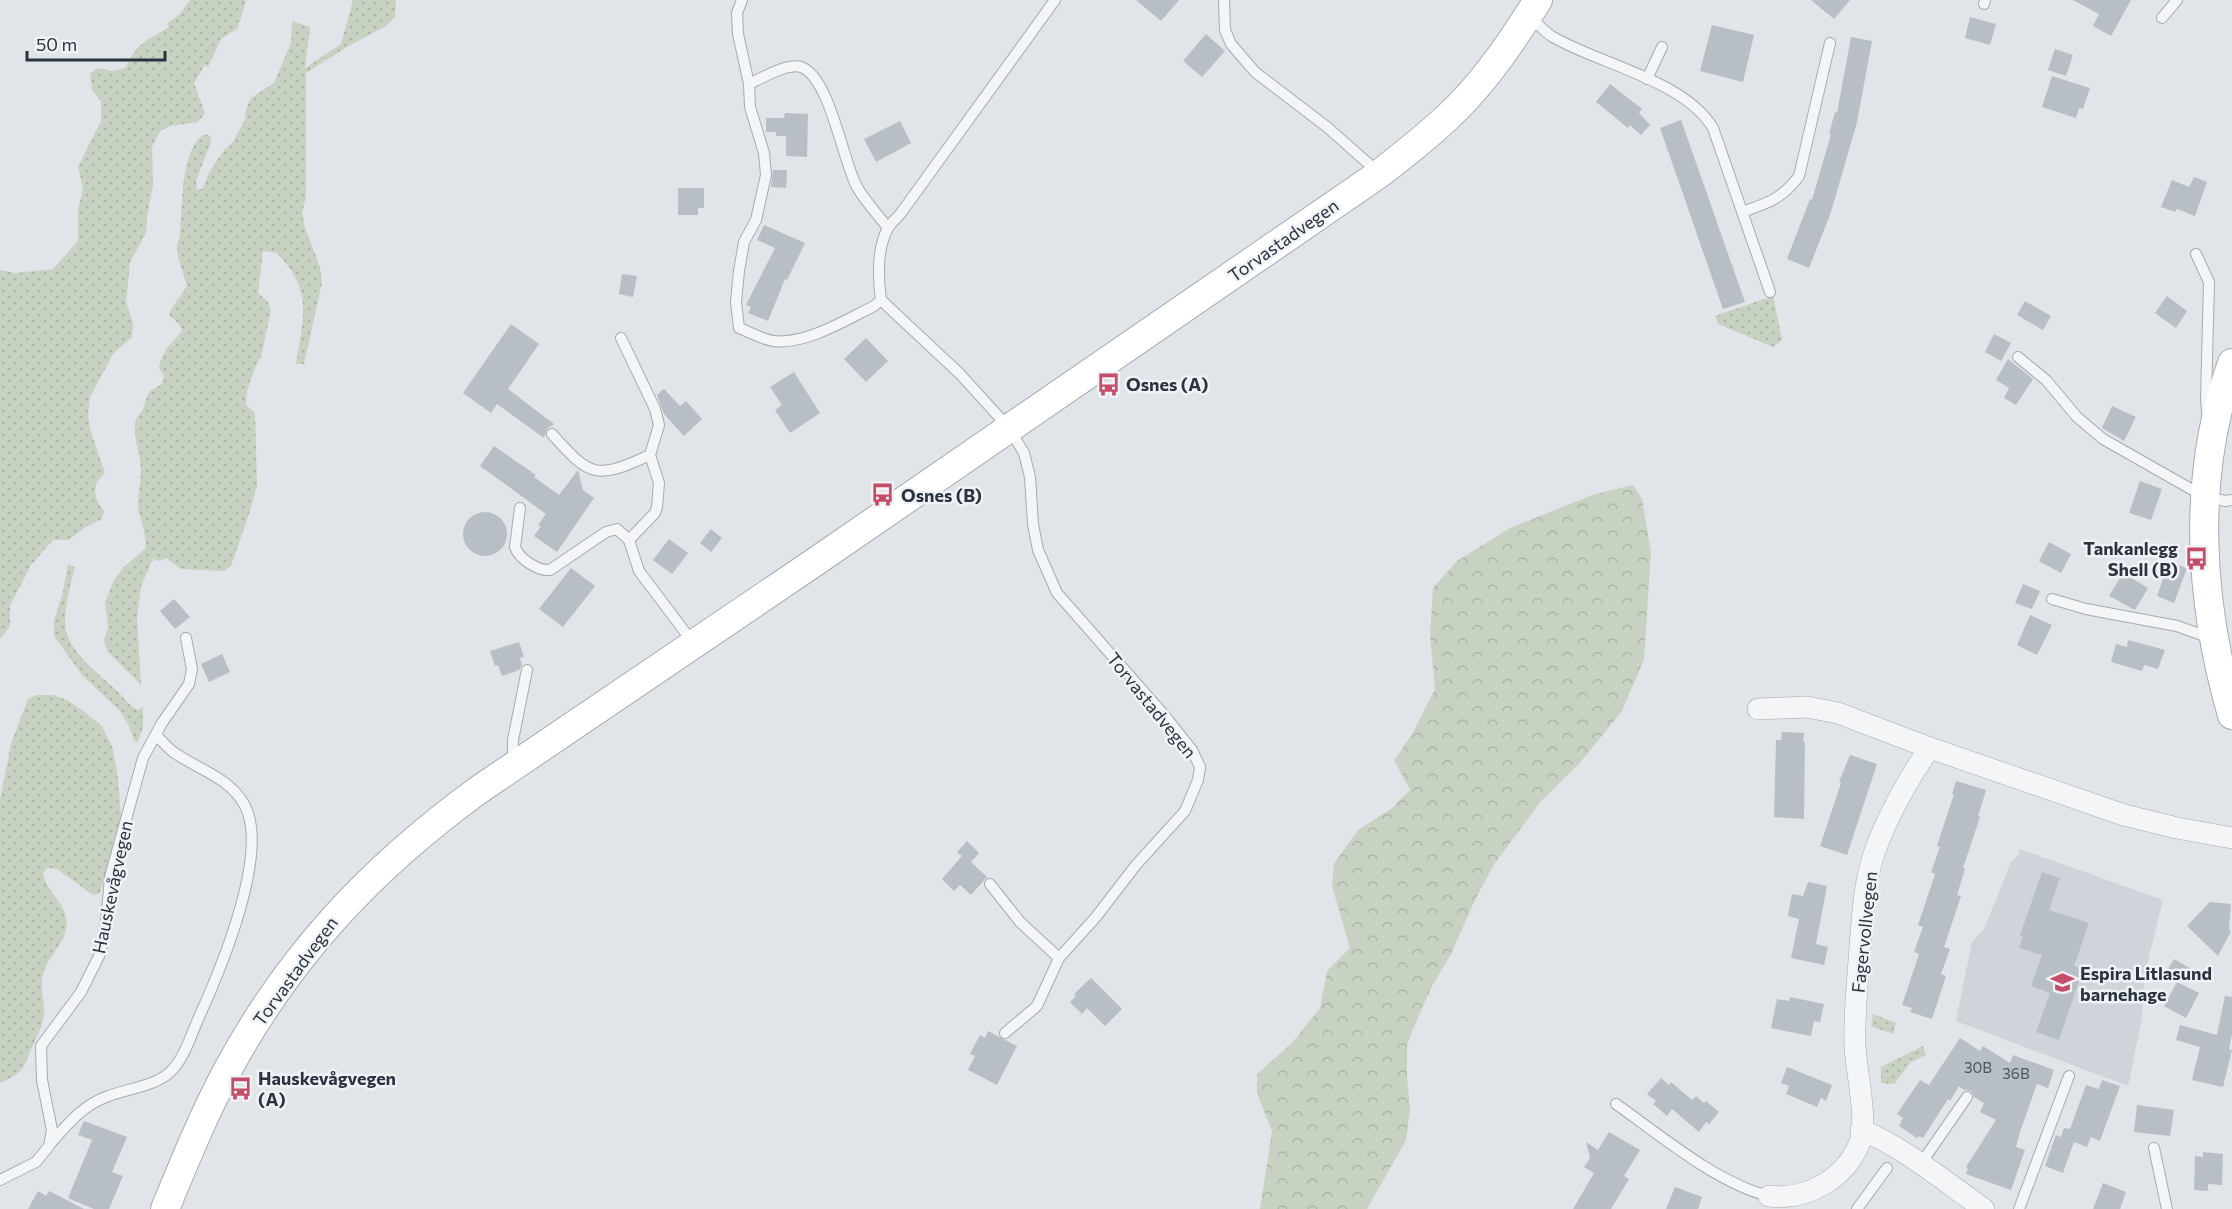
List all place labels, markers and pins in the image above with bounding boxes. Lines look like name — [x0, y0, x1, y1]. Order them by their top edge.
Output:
bus stop icon: Osnes (A) — [1095, 371, 1121, 397]
place label: Osnes (A) — [1126, 373, 1209, 395]
bus stop icon: Osnes (B) — [870, 482, 896, 508]
place label: Osnes (B) — [901, 484, 982, 506]
place label: Tankanlegg Shell (B) — [2083, 537, 2178, 580]
bus stop icon: Tankanlegg Shell (B) — [2183, 545, 2209, 571]
place label: Espira Litlasund barnehage — [2080, 962, 2212, 1005]
school or university icon: Espira Litlasund barnehage — [2049, 970, 2075, 996]
place label: Hauskevågvegen (A) — [258, 1067, 396, 1110]
bus stop icon: Hauskevågvegen (A) — [227, 1075, 253, 1101]

